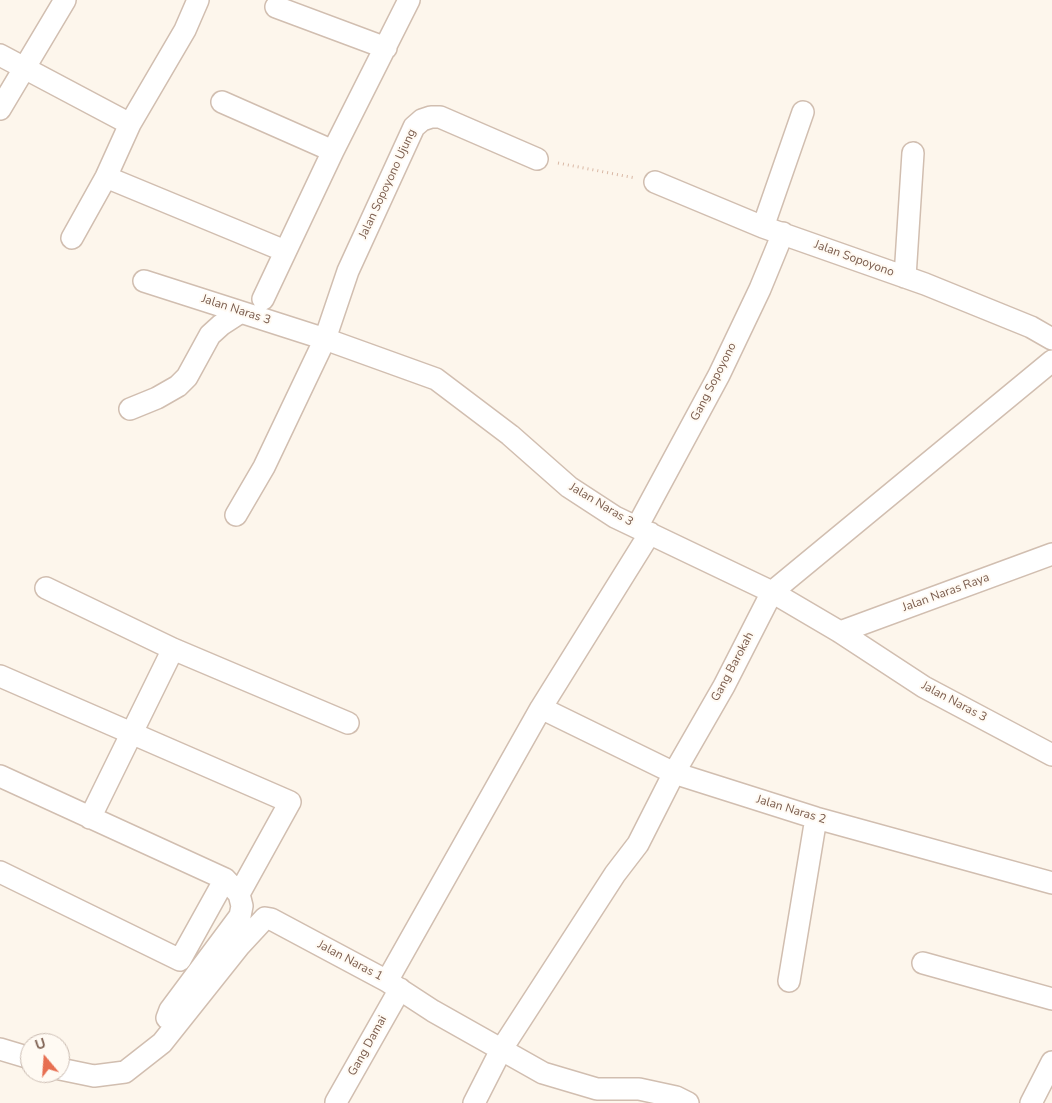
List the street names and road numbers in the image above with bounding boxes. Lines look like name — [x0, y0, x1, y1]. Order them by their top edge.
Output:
street label: Jalan Sopoyono Ujung — [356, 127, 420, 241]
street label: Jalan Sopoyono — [812, 238, 896, 280]
street label: Jalan Naras 3 — [200, 292, 272, 328]
street label: Gang Sopoyono — [688, 340, 740, 424]
street label: Jalan Naras 3 — [566, 480, 636, 530]
street label: Jalan Naras Raya — [901, 571, 991, 615]
street label: Gang Barokah — [709, 630, 757, 704]
street label: Jalan Naras 3 — [919, 679, 989, 725]
street label: Jalan Naras 2 — [754, 793, 828, 827]
street label: Jalan Naras 1 — [315, 938, 385, 984]
street label: Gang Damai — [346, 1013, 390, 1079]

